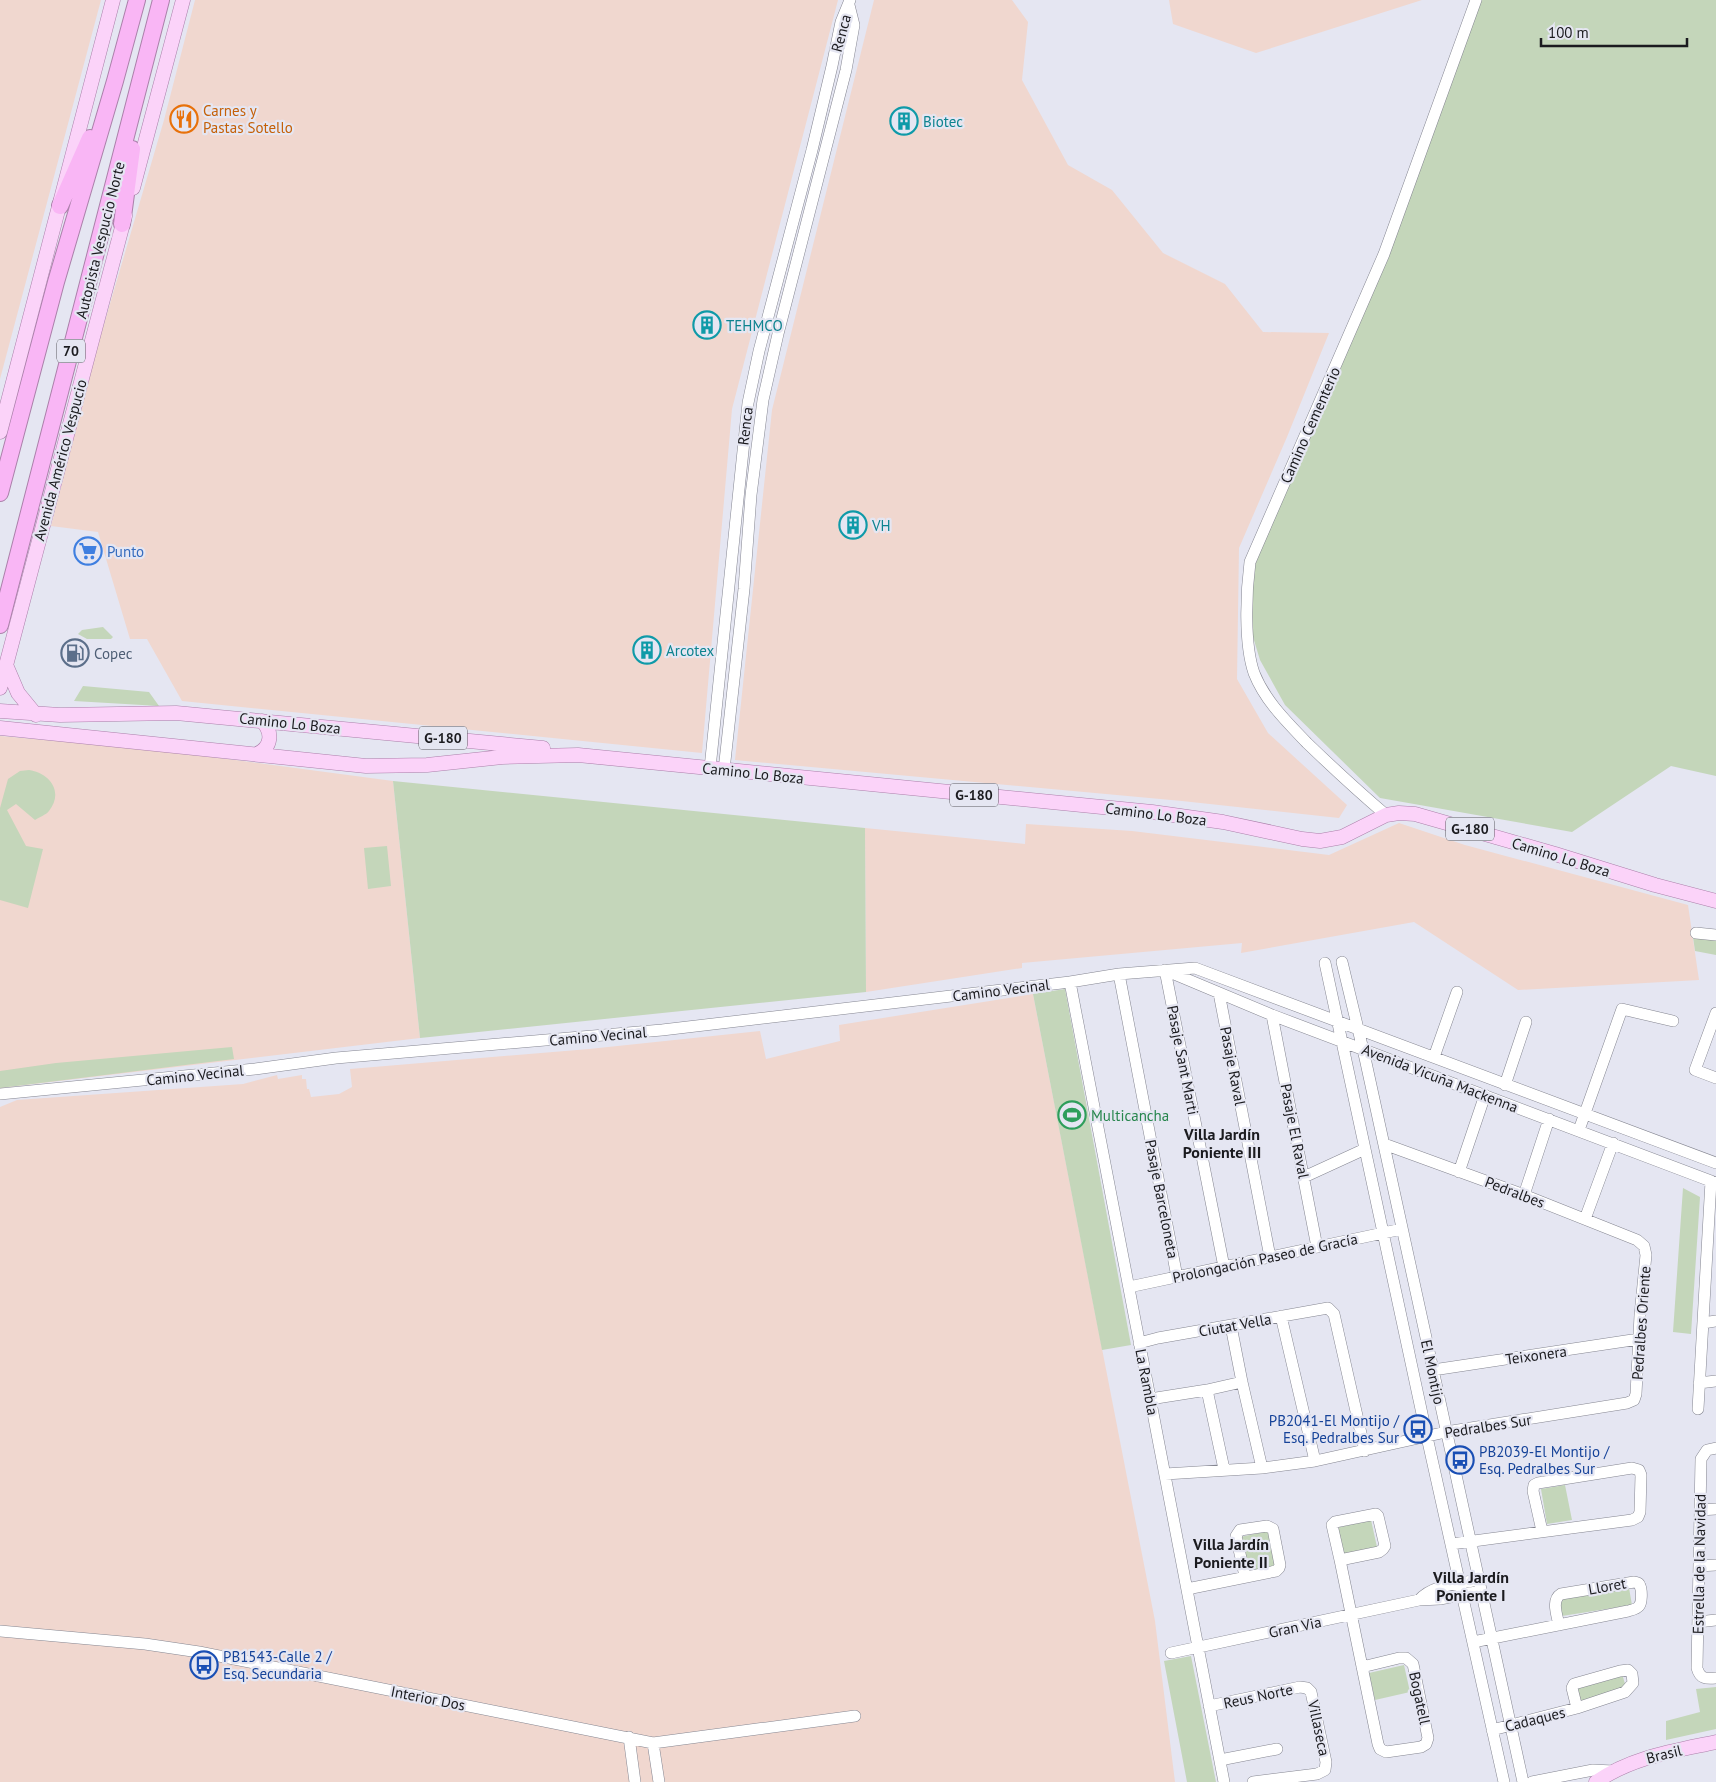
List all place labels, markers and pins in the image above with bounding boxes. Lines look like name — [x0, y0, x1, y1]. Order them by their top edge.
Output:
place label: Carnes y Pastas Sotello — [203, 101, 293, 137]
restaurant icon: Carnes y Pastas Sotello — [169, 104, 199, 134]
building icon: Biotec — [889, 106, 919, 136]
place label: Biotec — [923, 112, 963, 131]
building icon: TEHMCO — [692, 310, 722, 340]
place label: TEHMCO — [726, 316, 783, 335]
building icon: VH — [838, 510, 868, 540]
place label: VH — [871, 516, 891, 535]
supermarket icon: Punto — [73, 536, 103, 566]
place label: Punto — [107, 542, 144, 561]
building icon: Arcotex — [632, 635, 662, 665]
fuel station icon: Copec — [60, 638, 90, 668]
place label: Arcotex — [666, 641, 715, 660]
place label: Copec — [94, 644, 133, 663]
sports icon: Multicancha — [1057, 1100, 1087, 1130]
place label: Multicancha — [1091, 1106, 1169, 1125]
place label: PB2041-El Montijo / Esq. Pedralbes Sur — [1269, 1411, 1400, 1447]
bus stop icon: PB2041-El Montijo / Esq. Pedralbes Sur — [1403, 1414, 1433, 1444]
place label: PB2039-El Montijo / Esq. Pedralbes Sur — [1479, 1442, 1610, 1478]
bus stop icon: PB2039-El Montijo / Esq. Pedralbes Sur — [1445, 1445, 1475, 1475]
place label: PB1543-Calle 2 / Esq. Secundaria — [223, 1647, 333, 1683]
bus stop icon: PB1543-Calle 2 / Esq. Secundaria — [189, 1650, 219, 1680]

